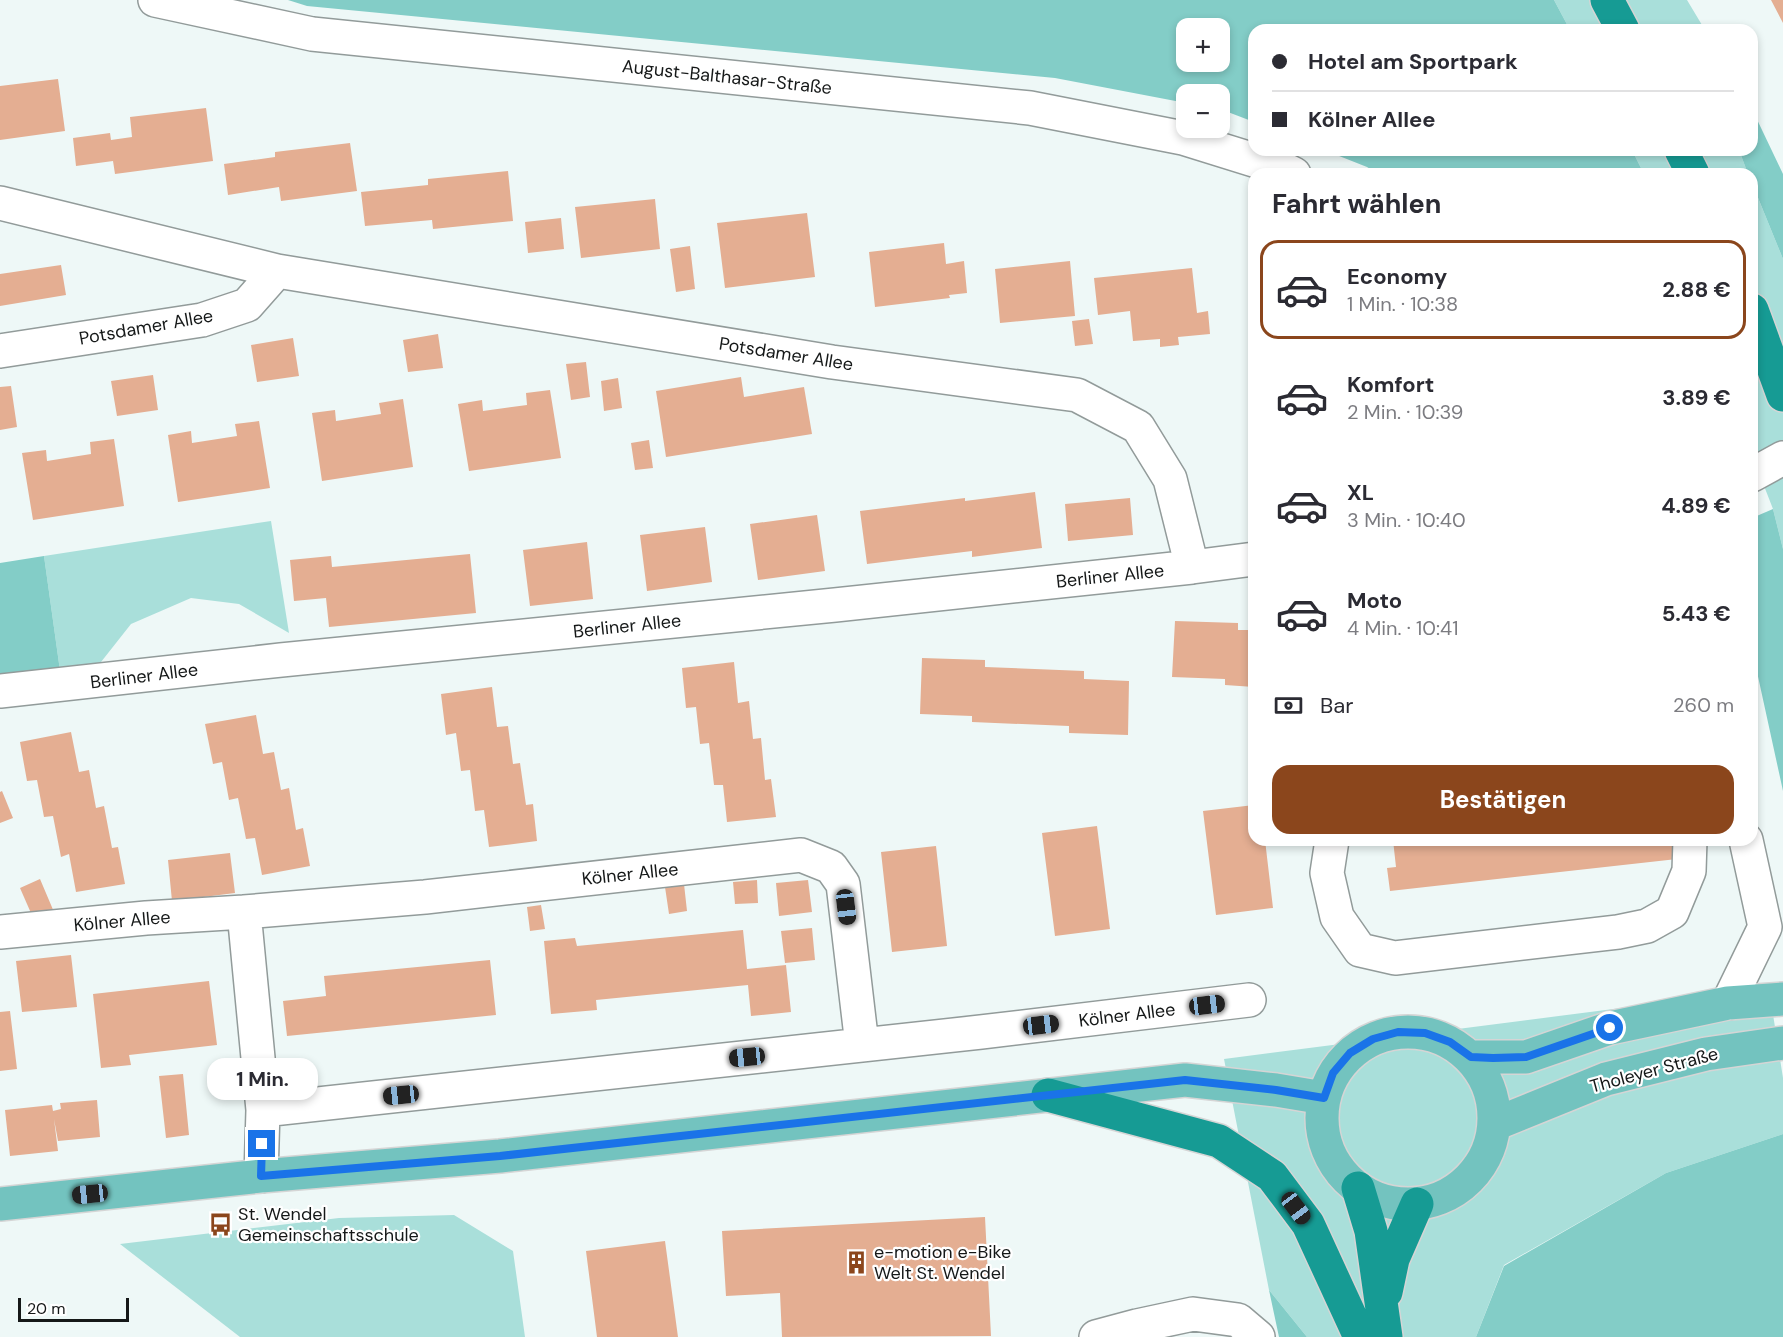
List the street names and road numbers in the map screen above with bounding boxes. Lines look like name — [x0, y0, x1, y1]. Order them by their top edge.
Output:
street label: August-Balthasar-Straße — [621, 54, 833, 100]
street label: Potsdamer Allee — [77, 303, 215, 351]
street label: Potsdamer Allee — [717, 332, 855, 376]
street label: Berliner Allee — [1055, 558, 1165, 594]
street label: Berliner Allee — [572, 608, 682, 644]
street label: Berliner Allee — [89, 657, 199, 695]
street label: Kölner Allee — [580, 857, 680, 891]
street label: Kölner Allee — [73, 905, 171, 937]
street label: Kölner Allee — [1077, 997, 1177, 1033]
street label: Tholeyer Straße — [1587, 1041, 1721, 1099]

